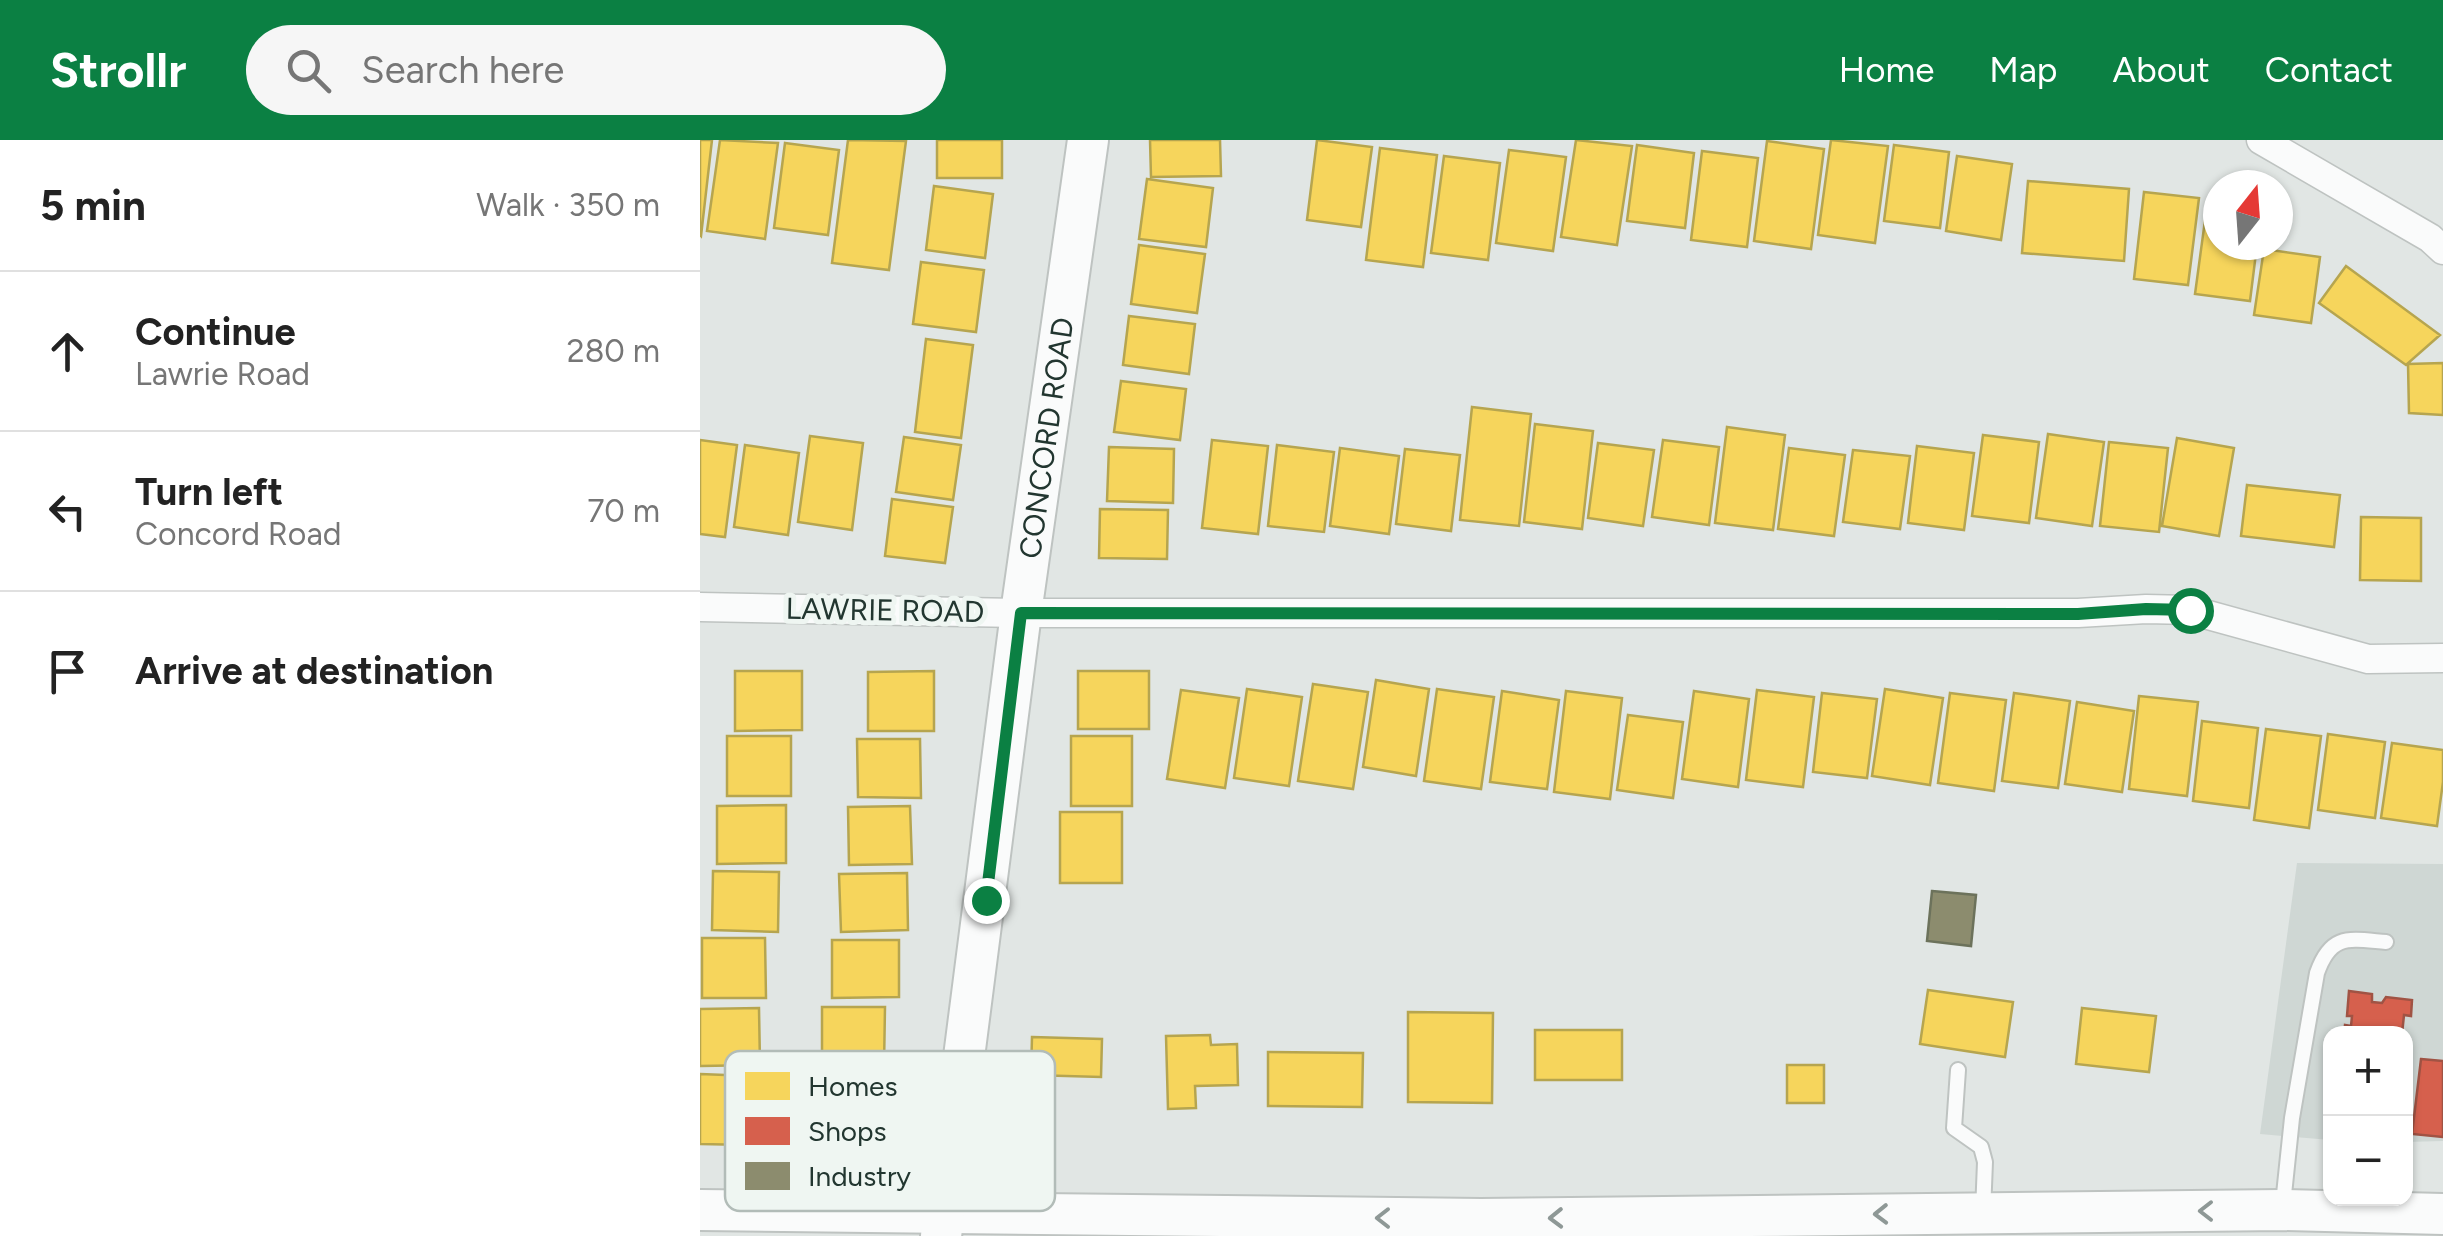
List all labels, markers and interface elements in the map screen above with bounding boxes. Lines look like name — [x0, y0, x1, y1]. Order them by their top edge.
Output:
search box — [246, 25, 946, 115]
text: Strollr — [50, 41, 186, 99]
icon: search — [281, 43, 336, 98]
text: Search here — [361, 47, 564, 93]
text: Home — [1839, 49, 1934, 91]
text: Map — [1989, 49, 2058, 91]
text: About — [2113, 49, 2210, 91]
text: Contact — [2265, 49, 2393, 91]
north arrow — [2203, 170, 2293, 260]
text: 5 min — [40, 180, 146, 231]
text: Walk · 350 m — [476, 186, 660, 224]
text: Continue — [135, 309, 296, 355]
street label: CONCORD ROAD — [1010, 315, 1081, 561]
icon: ahead — [40, 324, 95, 379]
text: 280 m — [567, 332, 660, 370]
text: Lawrie Road — [135, 355, 310, 393]
text: Turn left — [135, 469, 283, 515]
icon: left — [40, 484, 95, 539]
text: 70 m — [587, 492, 660, 530]
text: Concord Road — [135, 515, 342, 553]
route start — [2168, 588, 2214, 634]
street label: LAWRIE ROAD — [785, 590, 985, 630]
icon: arrive — [40, 644, 95, 699]
text: Arrive at destination — [135, 648, 493, 694]
route end — [964, 878, 1010, 924]
map controls — [2323, 1026, 2413, 1206]
button: + — [2323, 1026, 2413, 1116]
legend — [725, 1051, 1055, 1211]
text: Homes — [808, 1069, 897, 1103]
text: Shops — [808, 1114, 887, 1148]
button: − — [2323, 1116, 2413, 1206]
text: Industry — [808, 1159, 911, 1193]
one-way arrow — [2197, 1200, 2213, 1221]
one-way arrow — [1872, 1203, 1888, 1224]
one-way arrow — [1375, 1207, 1390, 1229]
one-way arrow — [1547, 1207, 1562, 1229]

